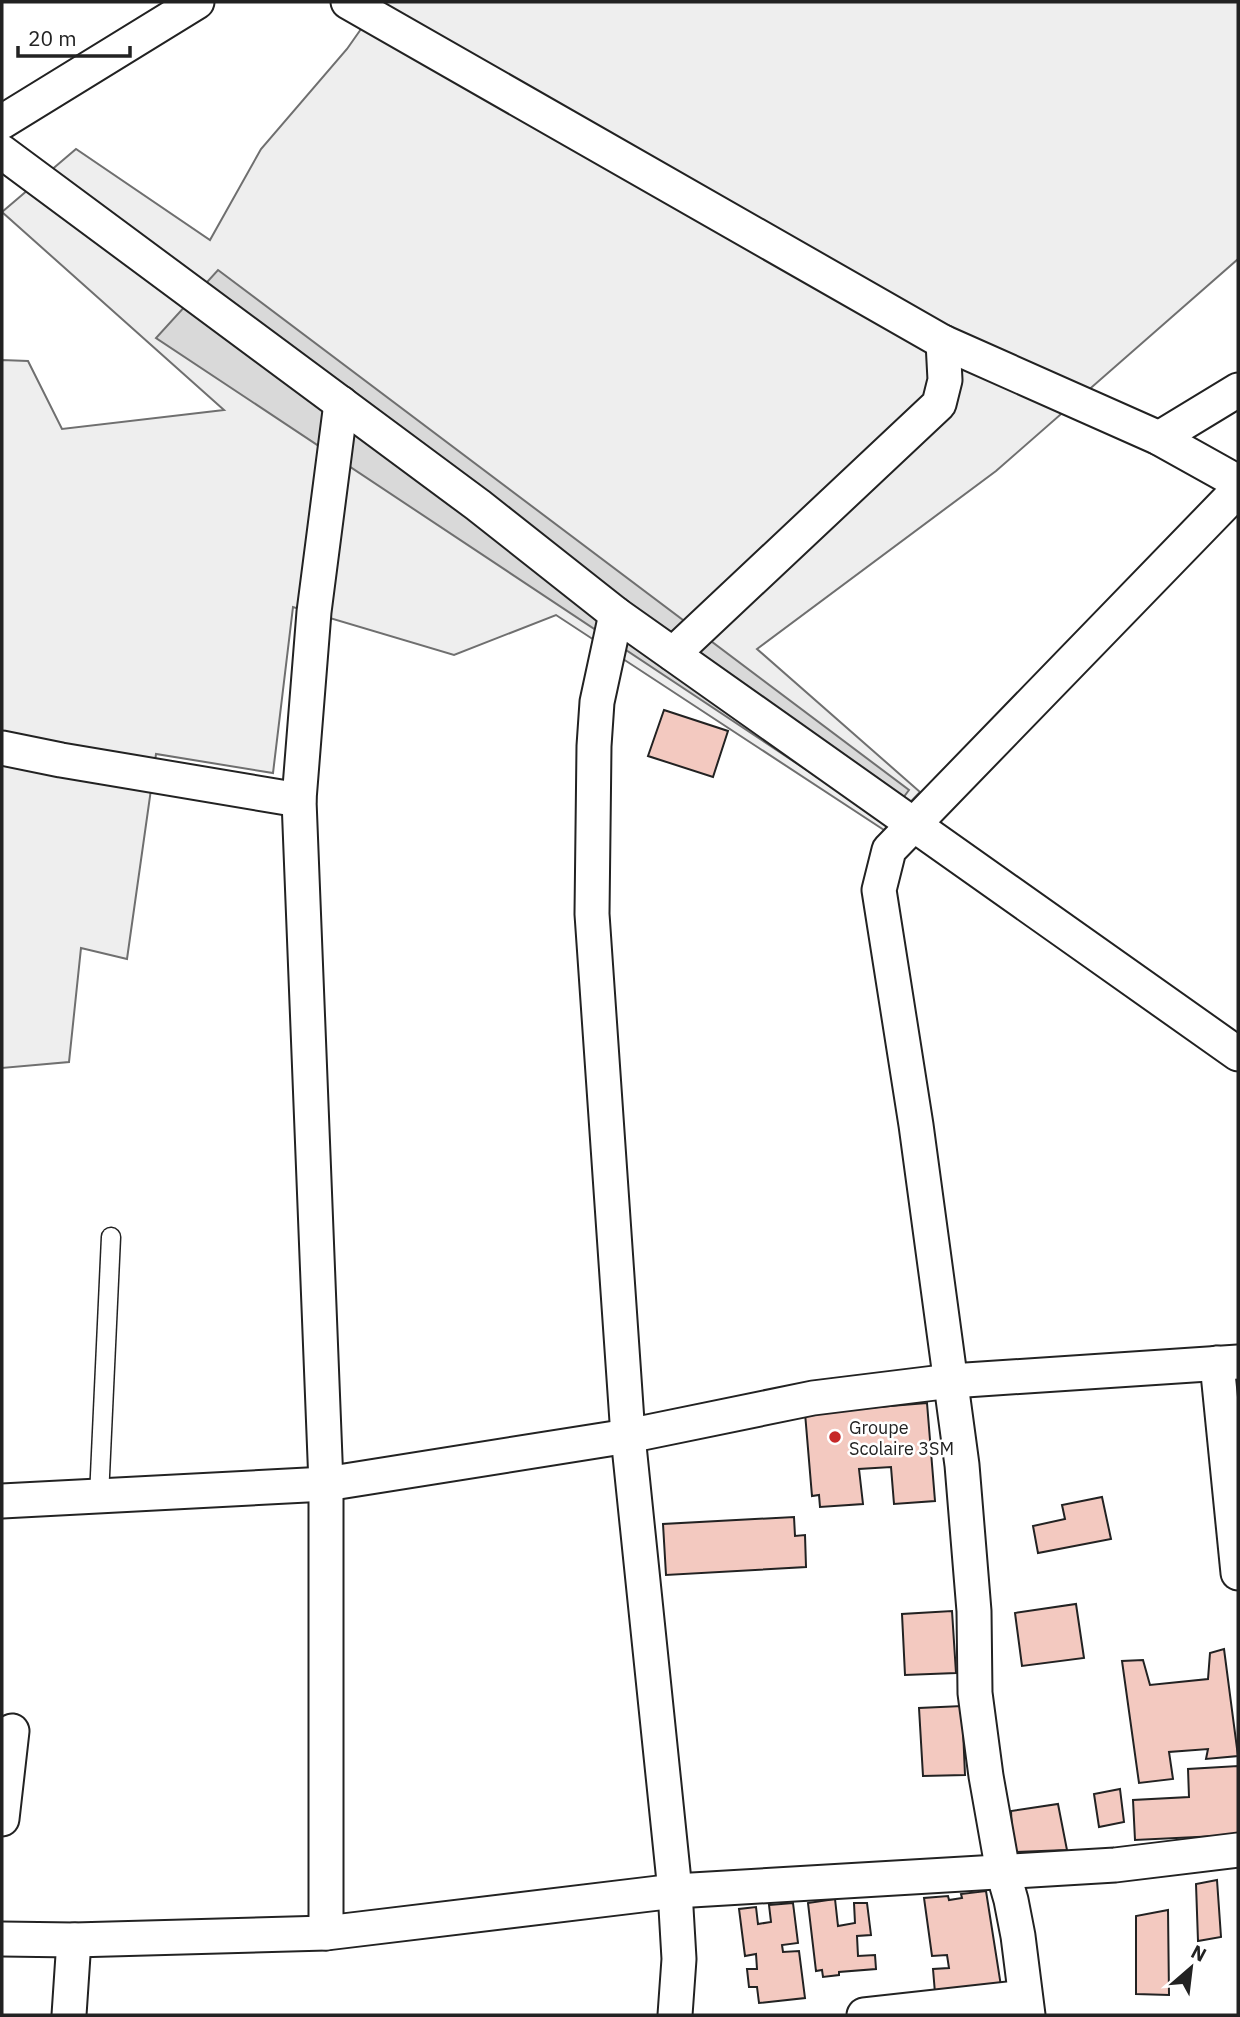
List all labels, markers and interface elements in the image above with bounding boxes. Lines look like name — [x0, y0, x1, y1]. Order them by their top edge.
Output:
scale bar — [18, 14, 130, 58]
text: 20 m — [28, 24, 77, 52]
place label: Groupe Scolaire 3SM — [849, 1416, 954, 1460]
marker: Groupe Scolaire 3SM — [827, 1429, 843, 1445]
north arrow — [1156, 1933, 1226, 2003]
text: N — [1187, 1939, 1211, 1967]

